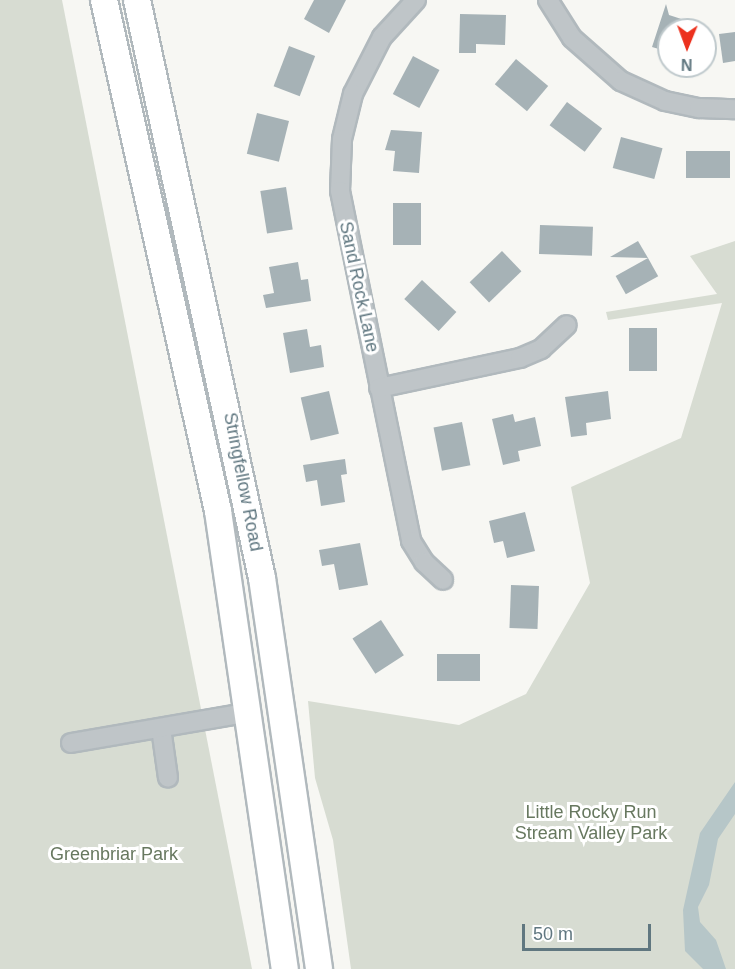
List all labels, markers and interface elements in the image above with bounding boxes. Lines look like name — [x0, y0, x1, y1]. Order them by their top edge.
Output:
north arrow — [657, 18, 717, 78]
text: N — [681, 56, 693, 73]
street label: Sand Rock Lane — [335, 220, 383, 354]
street label: Stringfellow Road — [219, 411, 267, 553]
park label: Little Rocky Run Stream Valley Park — [515, 802, 667, 844]
park label: Greenbriar Park — [50, 843, 178, 865]
scale bar — [525, 912, 654, 950]
text: 50 m — [533, 924, 573, 944]

